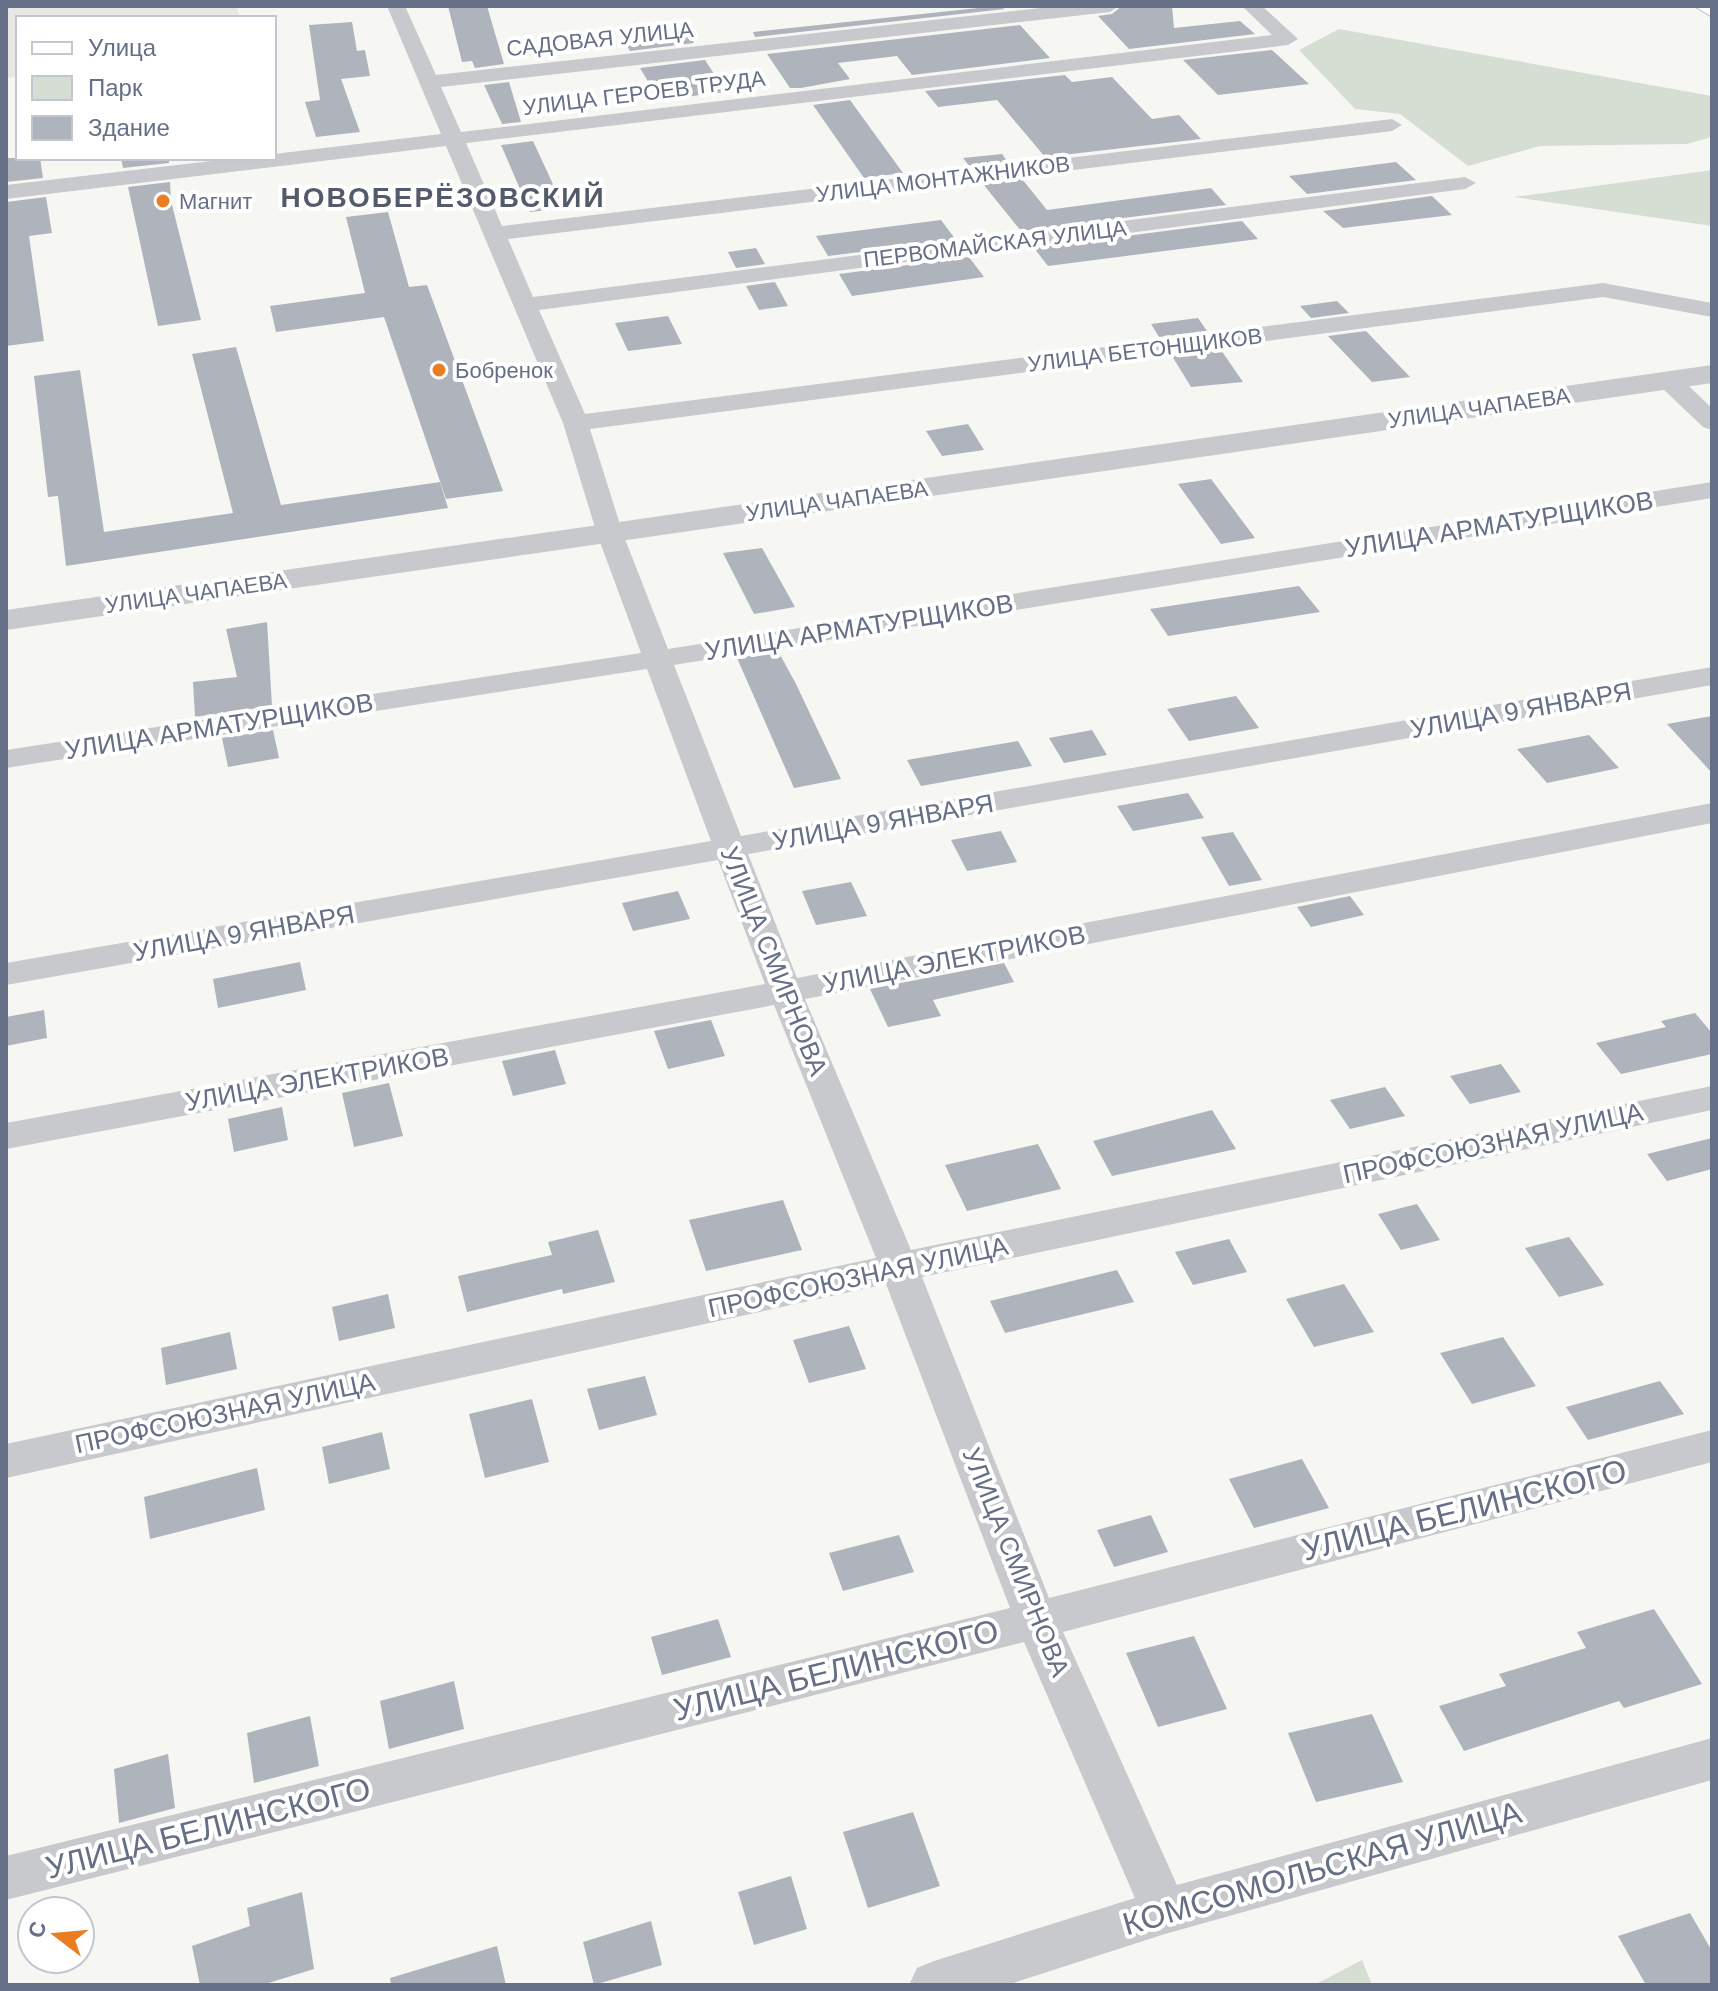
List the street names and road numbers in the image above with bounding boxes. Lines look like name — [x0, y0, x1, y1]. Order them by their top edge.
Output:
street label: САДОВАЯ УЛИЦА — [505, 17, 695, 61]
street label: УЛИЦА ГЕРОЕВ ТРУДА — [521, 66, 767, 120]
street label: УЛИЦА МОНТАЖНИКОВ — [815, 151, 1071, 207]
street label: ПЕРВОМАЙСКАЯ УЛИЦА — [862, 215, 1128, 273]
street label: УЛИЦА БЕТОНЩИКОВ — [1026, 323, 1264, 377]
street label: УЛИЦА ЧАПАЕВА — [1386, 383, 1572, 433]
street label: УЛИЦА ЧАПАЕВА — [744, 476, 930, 526]
street label: УЛИЦА АРМАТУРЩИКОВ — [1343, 485, 1655, 563]
street label: УЛИЦА ЧАПАЕВА — [103, 568, 289, 618]
street label: УЛИЦА АРМАТУРЩИКОВ — [703, 588, 1015, 666]
street label: УЛИЦА 9 ЯНВАРЯ — [1408, 676, 1634, 744]
street label: УЛИЦА АРМАТУРЩИКОВ — [63, 687, 375, 765]
street label: УЛИЦА 9 ЯНВАРЯ — [770, 788, 996, 856]
street label: УЛИЦА СМИРНОВА — [714, 842, 834, 1080]
street label: УЛИЦА 9 ЯНВАРЯ — [131, 899, 357, 967]
street label: УЛИЦА ЭЛЕКТРИКОВ — [820, 919, 1088, 999]
street label: УЛИЦА ЭЛЕКТРИКОВ — [183, 1041, 451, 1117]
street label: ПРОФСОЮЗНАЯ УЛИЦА — [1340, 1096, 1646, 1189]
street label: ПРОФСОЮЗНАЯ УЛИЦА — [705, 1230, 1011, 1323]
street label: ПРОФСОЮЗНАЯ УЛИЦА — [72, 1366, 378, 1459]
street label: УЛИЦА СМИРНОВА — [956, 1443, 1076, 1681]
street label: УЛИЦА БЕЛИНСКОГО — [1298, 1452, 1630, 1568]
street label: УЛИЦА БЕЛИНСКОГО — [670, 1612, 1002, 1728]
street label: УЛИЦА БЕЛИНСКОГО — [42, 1770, 374, 1886]
street label: КОМСОМОЛЬСКАЯ УЛИЦА — [1119, 1794, 1526, 1942]

